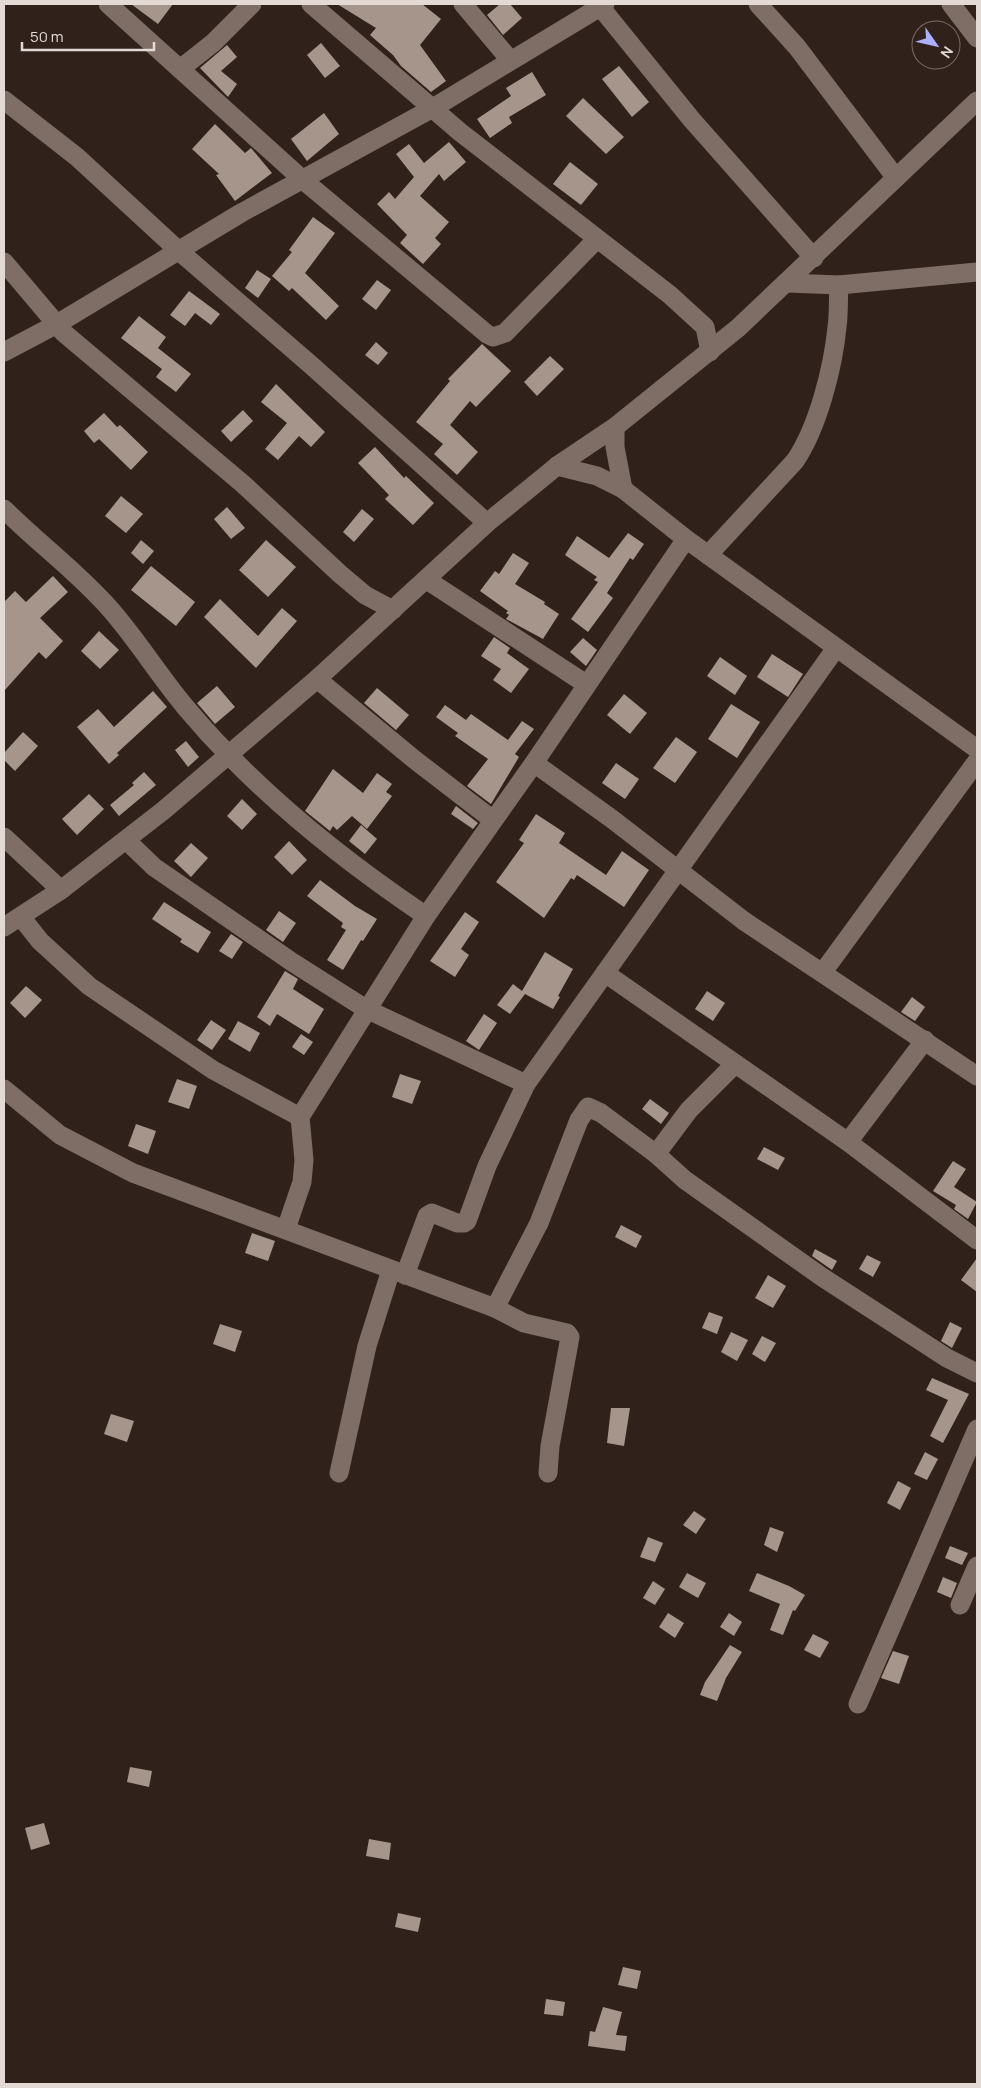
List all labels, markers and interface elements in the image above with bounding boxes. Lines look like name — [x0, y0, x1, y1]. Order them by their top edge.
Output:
scale bar — [22, 20, 155, 52]
north arrow — [911, 20, 961, 70]
text: 50 m — [30, 26, 64, 47]
text: N — [937, 43, 958, 62]

